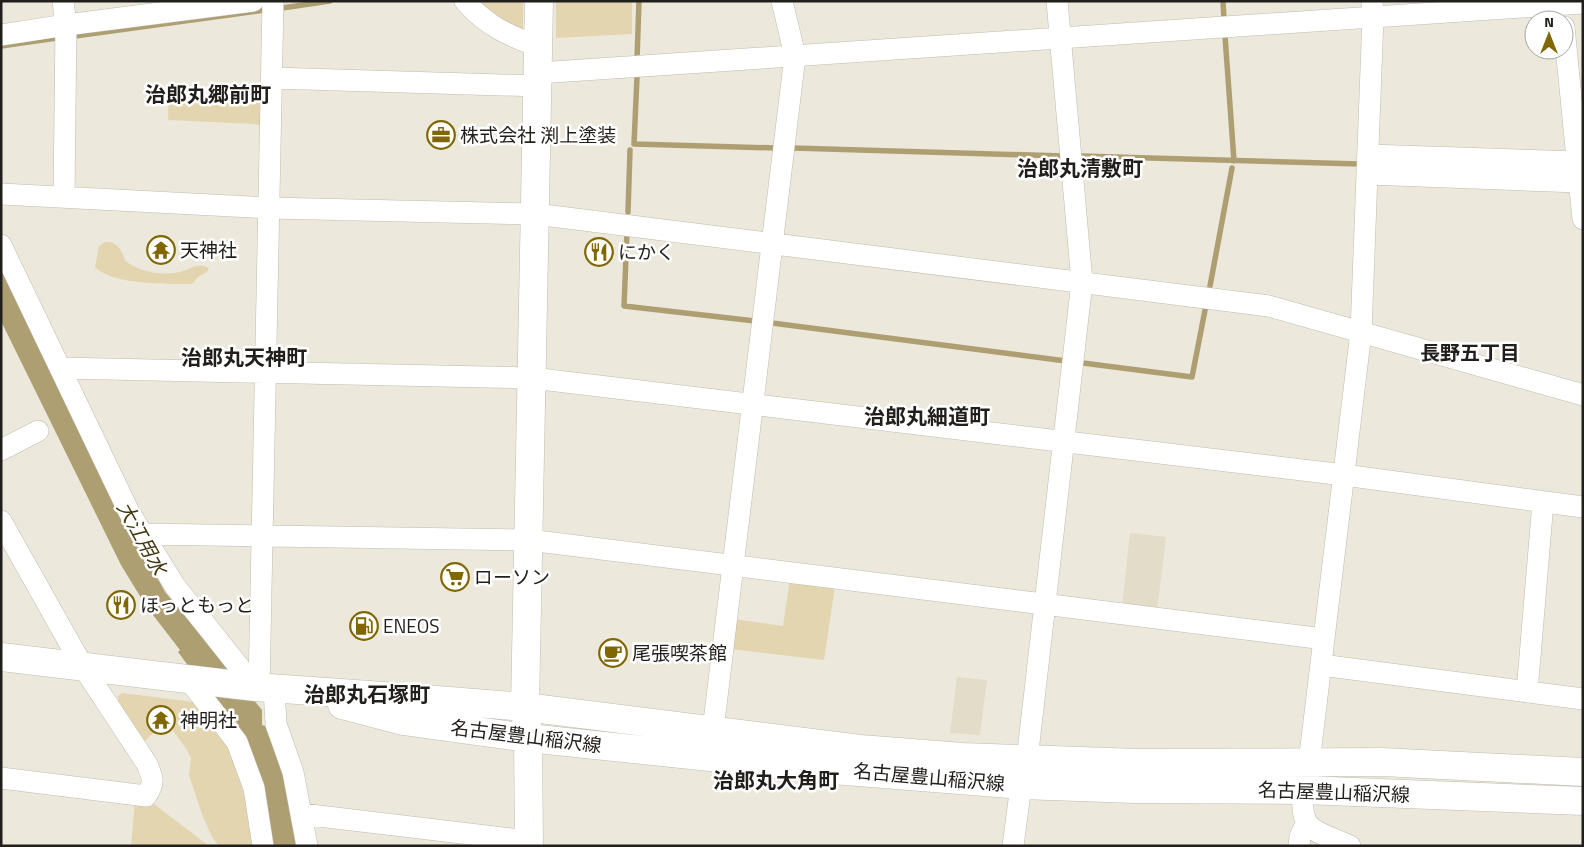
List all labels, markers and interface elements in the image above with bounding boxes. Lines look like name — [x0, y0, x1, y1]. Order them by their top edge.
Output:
north arrow — [1524, 10, 1574, 60]
text: N — [1544, 11, 1554, 32]
district label: 治郎丸郷前町 — [145, 78, 271, 110]
office icon: 株式会社 渕上塗装 — [426, 120, 456, 150]
place label: 株式会社 渕上塗装 — [460, 120, 616, 149]
district label: 治郎丸清敷町 — [1017, 152, 1143, 184]
temple icon: 天神社 — [146, 235, 176, 265]
place label: 天神社 — [180, 235, 237, 264]
restaurant icon: にかく — [584, 237, 614, 267]
place label: にかく — [618, 237, 675, 266]
district label: 長野五丁目 — [1420, 337, 1520, 368]
district label: 治郎丸天神町 — [181, 341, 307, 373]
district label: 治郎丸細道町 — [864, 400, 990, 432]
water label: 大江用水 — [109, 495, 176, 582]
supermarket icon: ローソン — [440, 562, 470, 592]
place label: ローソン — [474, 562, 550, 591]
restaurant icon: ほっともっと — [106, 590, 136, 620]
place label: ほっともっと — [140, 590, 254, 619]
fuel station icon: ENEOS — [349, 611, 379, 641]
place label: ENEOS — [383, 611, 440, 640]
cafe icon: 尾張喫茶館 — [598, 638, 628, 668]
place label: 尾張喫茶館 — [632, 638, 727, 667]
district label: 治郎丸石塚町 — [304, 678, 430, 710]
temple icon: 神明社 — [146, 705, 176, 735]
place label: 神明社 — [180, 705, 237, 734]
street label: 名古屋豊山稲沢線 — [449, 712, 603, 759]
street label: 名古屋豊山稲沢線 — [852, 755, 1006, 798]
district label: 治郎丸大角町 — [713, 764, 839, 796]
street label: 名古屋豊山稲沢線 — [1258, 774, 1410, 809]

